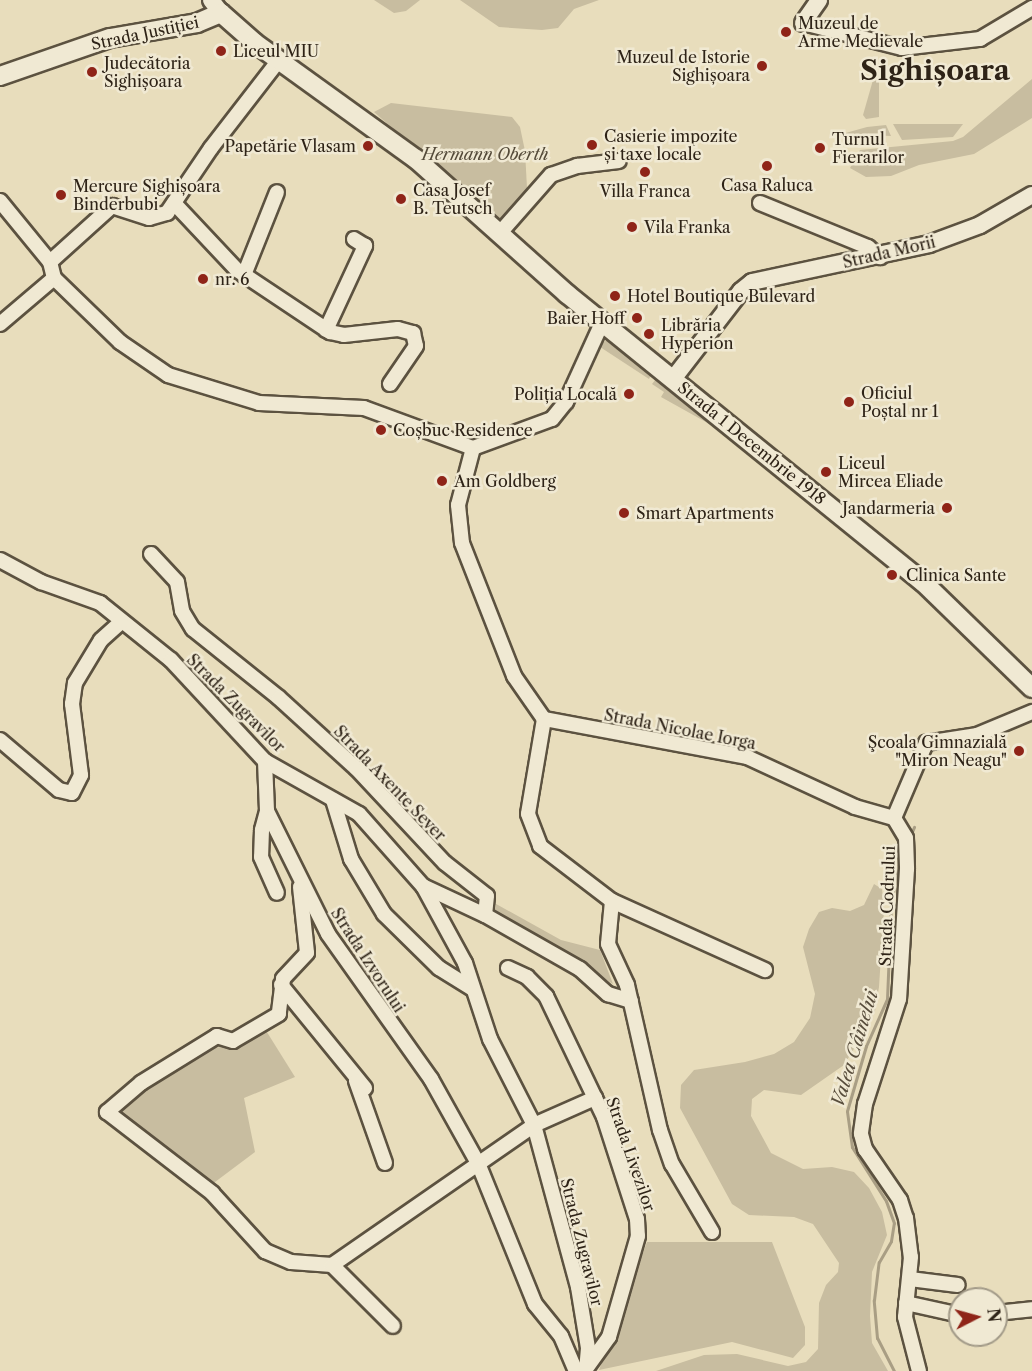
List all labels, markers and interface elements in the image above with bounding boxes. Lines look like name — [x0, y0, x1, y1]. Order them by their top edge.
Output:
street label: Strada Justiției — [89, 12, 201, 54]
place label: Muzeul de Arme Medievale — [798, 13, 923, 51]
marker: Muzeul de Arme Medievale — [779, 25, 793, 39]
place label: Liceul MIU — [233, 41, 319, 61]
marker: Liceul MIU — [214, 44, 228, 58]
place label: Muzeul de Istorie Sighișoara — [616, 47, 750, 85]
place label: Judecătoria Sighișoara — [104, 53, 190, 91]
district label: Sighișoara — [860, 53, 1010, 87]
marker: Muzeul de Istorie Sighișoara — [755, 59, 769, 73]
marker: Judecătoria Sighișoara — [85, 65, 99, 79]
place label: Casierie impozite și taxe locale — [604, 126, 738, 164]
place label: Turnul Fierarilor — [832, 129, 904, 167]
place label: Papetărie Vlasam — [224, 136, 356, 156]
marker: Casierie impozite și taxe locale — [585, 138, 599, 152]
marker: Papetărie Vlasam — [361, 139, 375, 153]
marker: Turnul Fierarilor — [813, 141, 827, 155]
park label: Hermann Oberth — [422, 144, 548, 164]
marker: Casa Raluca — [760, 159, 774, 173]
marker: Villa Franca — [638, 165, 652, 179]
place label: Casa Raluca — [721, 175, 813, 195]
place label: Mercure Sighișoara Binderbubi — [73, 176, 220, 214]
place label: Casa Josef B. Teutsch — [413, 180, 493, 218]
place label: Villa Franca — [600, 181, 690, 201]
marker: Mercure Sighișoara Binderbubi — [54, 188, 68, 202]
marker: Casa Josef B. Teutsch — [394, 192, 408, 206]
place label: Vila Franka — [644, 217, 731, 237]
marker: Vila Franka — [625, 220, 639, 234]
street label: Strada Morii — [841, 232, 937, 272]
place label: nr. 6 — [215, 269, 249, 289]
marker: nr. 6 — [196, 272, 210, 286]
place label: Hotel Boutique Bulevard — [627, 286, 815, 306]
marker: Hotel Boutique Bulevard — [608, 289, 622, 303]
place label: Baier Hoff — [546, 308, 625, 328]
marker: Baier Hoff — [630, 311, 644, 325]
place label: Librăria Hyperion — [661, 315, 733, 353]
marker: Librăria Hyperion — [642, 327, 656, 341]
street label: Strada 1 Decembrie 1918 — [674, 377, 830, 509]
place label: Oficiul Poștal nr 1 — [861, 383, 939, 421]
place label: Poliția Locală — [514, 384, 617, 404]
marker: Poliția Locală — [622, 387, 636, 401]
marker: Oficiul Poștal nr 1 — [842, 395, 856, 409]
place label: Coșbuc Residence — [393, 420, 533, 440]
marker: Coșbuc Residence — [374, 423, 388, 437]
place label: Liceul Mircea Eliade — [838, 453, 943, 491]
marker: Liceul Mircea Eliade — [819, 465, 833, 479]
place label: Am Goldberg — [454, 471, 556, 491]
marker: Am Goldberg — [435, 474, 449, 488]
place label: Jandarmeria — [842, 498, 935, 518]
marker: Jandarmeria — [940, 501, 954, 515]
place label: Smart Apartments — [636, 503, 775, 523]
marker: Smart Apartments — [617, 506, 631, 520]
place label: Clinica Sante — [906, 565, 1007, 585]
marker: Clinica Sante — [883, 566, 901, 584]
street label: Strada Zugravilor — [183, 650, 289, 756]
street label: Strada Nicolae Iorga — [602, 705, 758, 753]
street label: Strada Axente Sever — [330, 721, 450, 845]
place label: Şcoala Gimnazială "Miron Neagu" — [867, 732, 1007, 770]
marker: Şcoala Gimnazială "Miron Neagu" — [1012, 744, 1026, 758]
street label: Strada Codrului — [875, 845, 899, 967]
street label: Strada Izvorului — [327, 904, 409, 1016]
water label: Valea Câinelui — [827, 988, 883, 1110]
street label: Strada Livezilor — [602, 1094, 660, 1214]
street label: Strada Zugravilor — [557, 1176, 607, 1308]
north arrow — [948, 1287, 1008, 1347]
text: N — [983, 1307, 1005, 1323]

